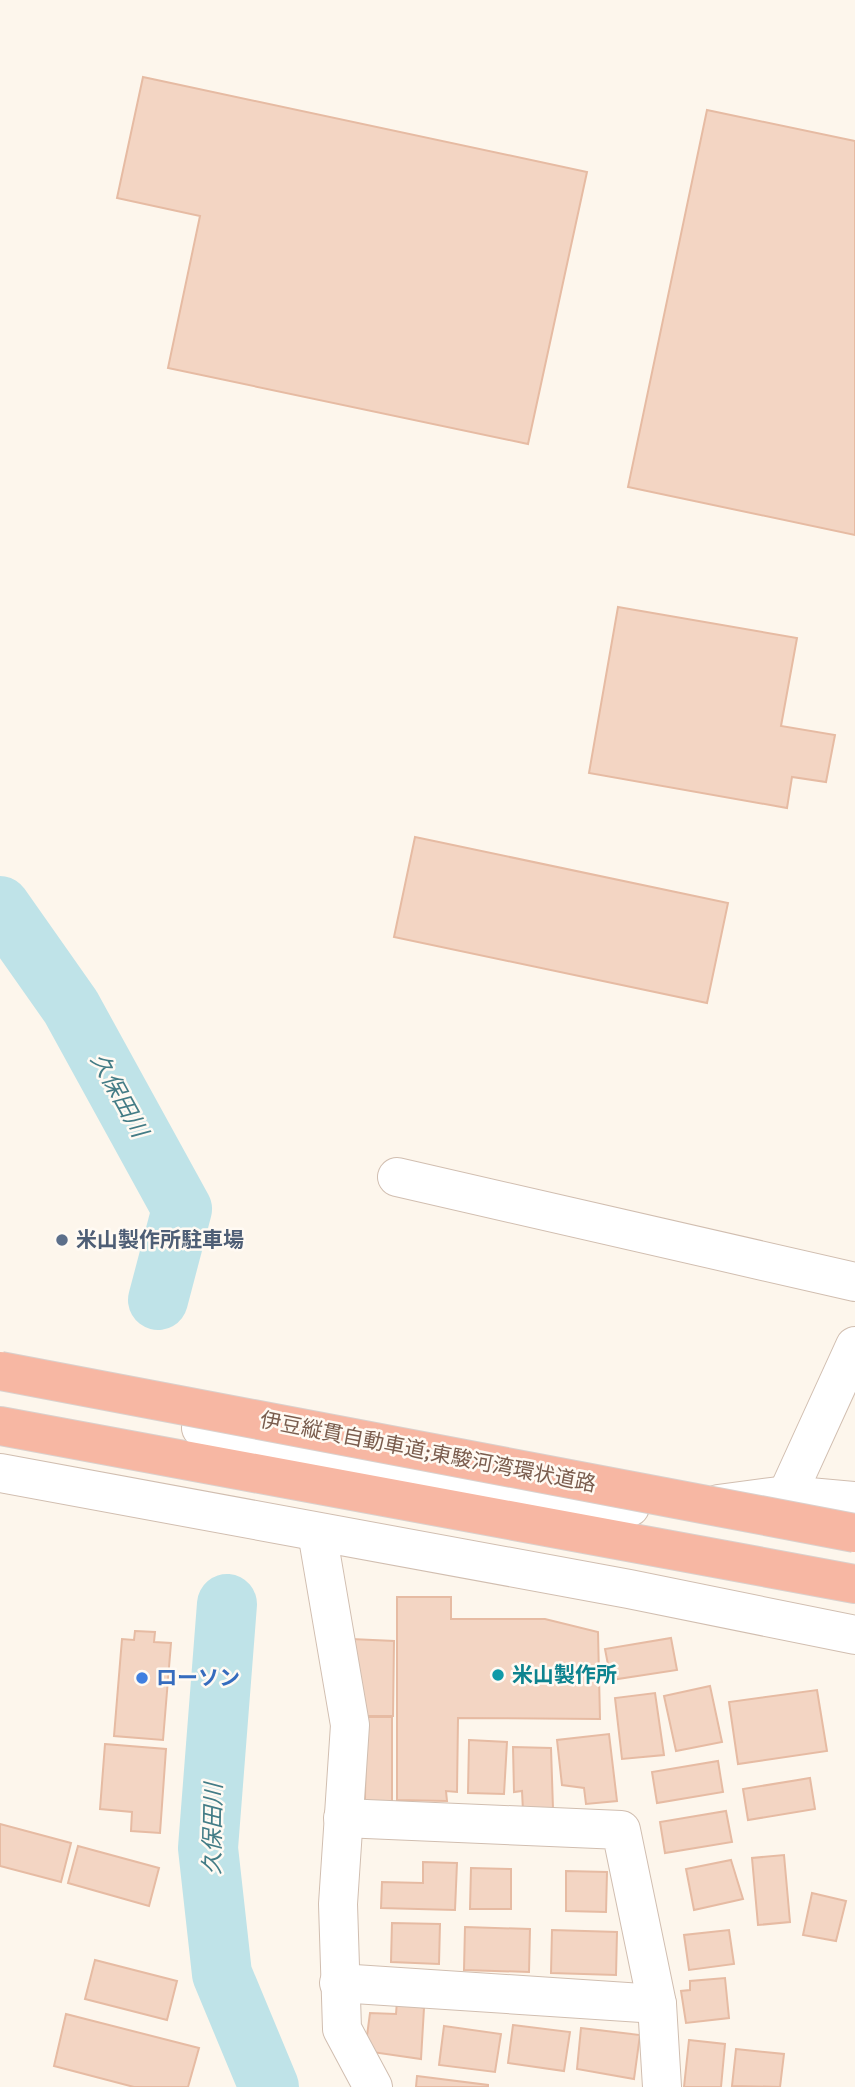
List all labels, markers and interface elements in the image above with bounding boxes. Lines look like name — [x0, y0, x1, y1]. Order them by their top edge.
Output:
water label: 久保田川 — [84, 1048, 155, 1145]
place label: 米山製作所駐車場 — [76, 1227, 244, 1253]
marker: 米山製作所駐車場 — [54, 1232, 70, 1248]
street label: 伊豆縦貫自動車道;東駿河湾環状道路 — [258, 1407, 598, 1497]
place label: 米山製作所 — [512, 1662, 617, 1688]
place label: ローソン — [156, 1665, 240, 1691]
marker: 米山製作所 — [490, 1667, 506, 1683]
marker: ローソン — [134, 1670, 150, 1686]
water label: 久保田川 — [198, 1780, 228, 1875]

